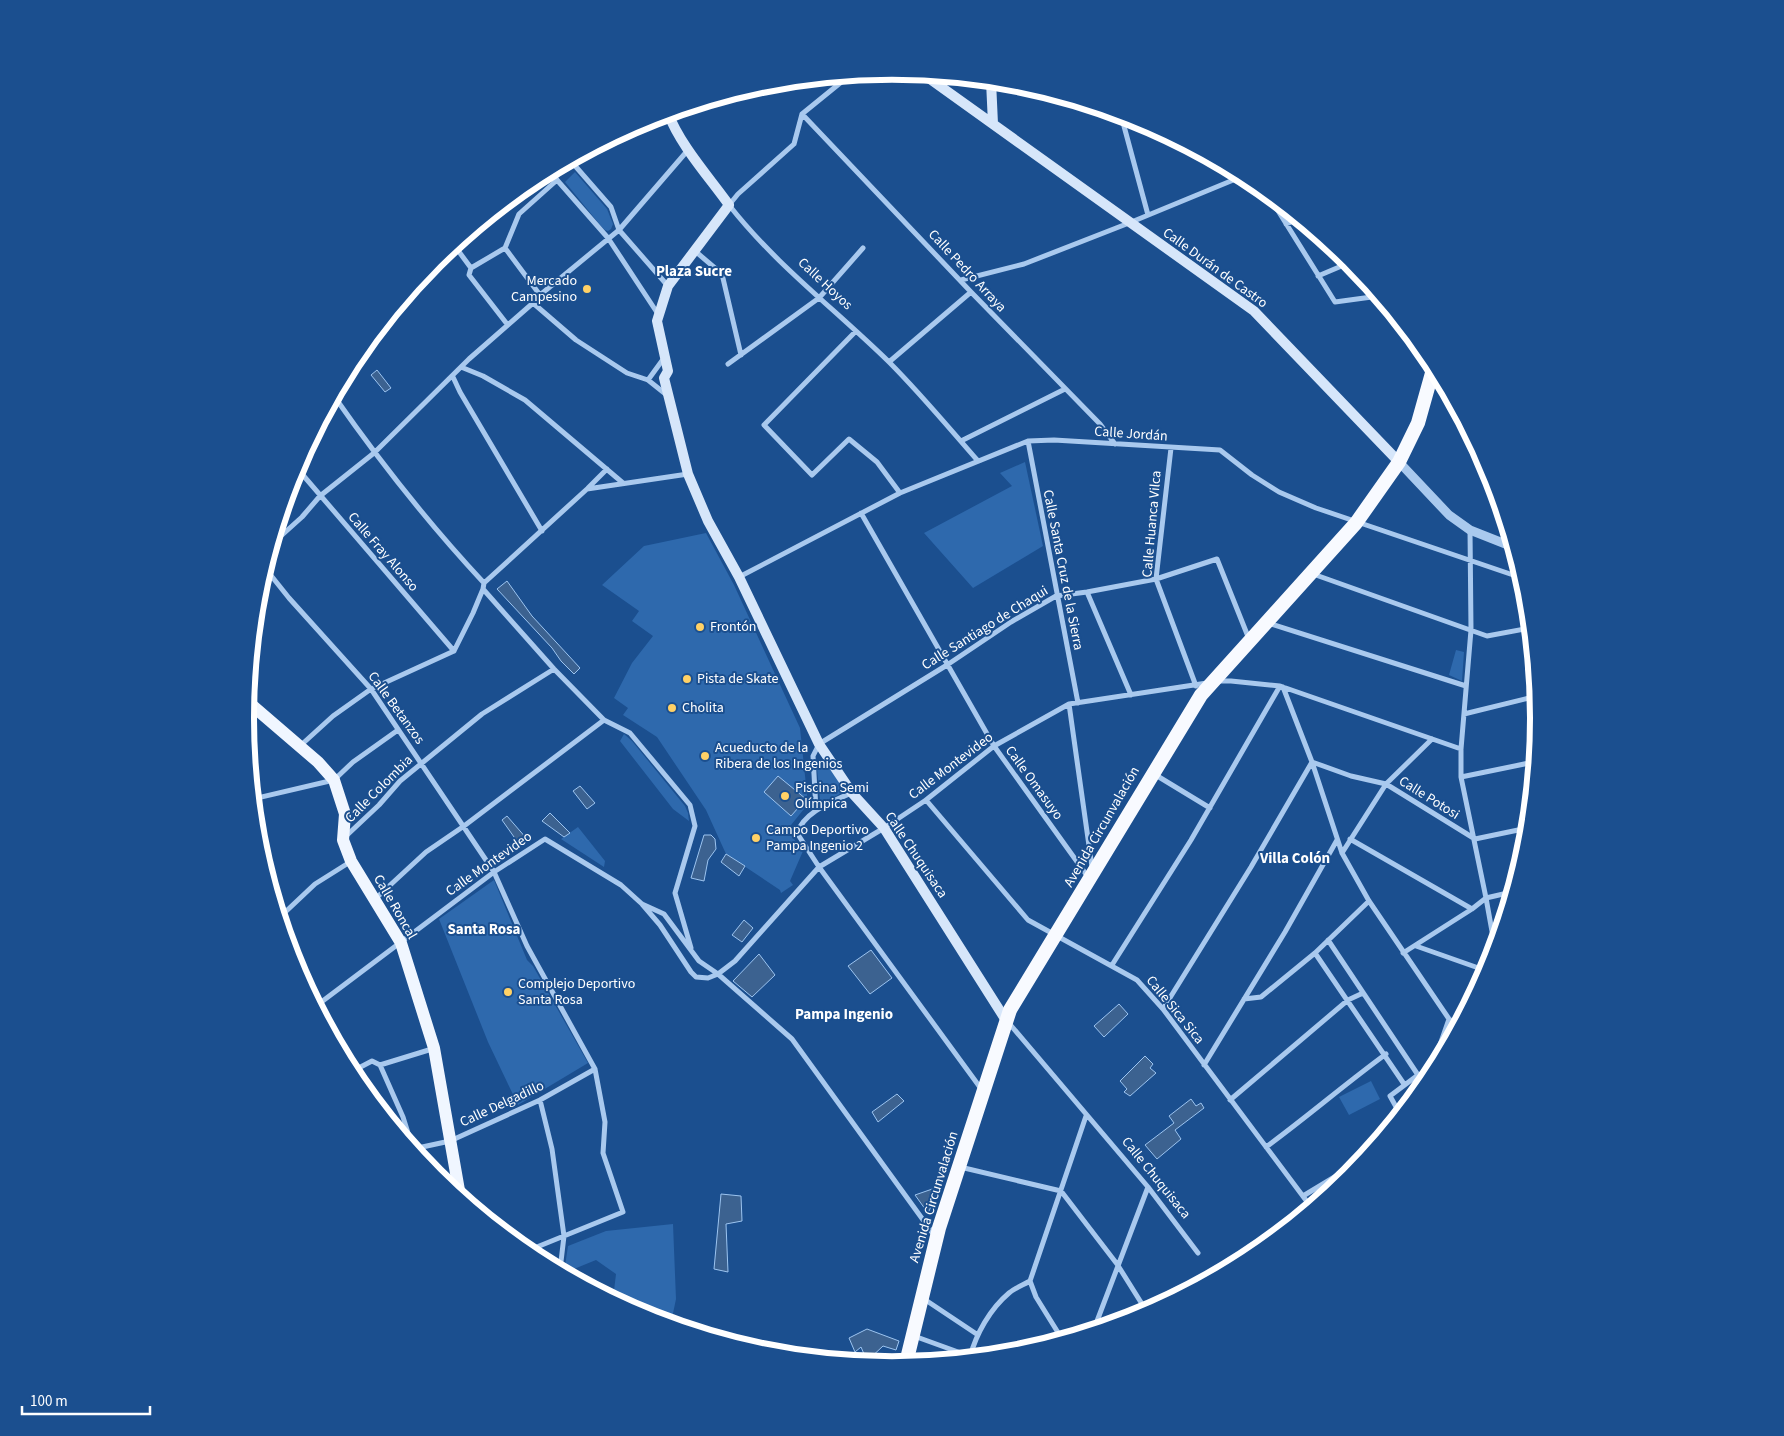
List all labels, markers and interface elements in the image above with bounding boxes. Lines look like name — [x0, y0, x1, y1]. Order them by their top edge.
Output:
street label: Calle Durán de Castro — [1158, 223, 1272, 313]
street label: Calle Pedro Arraya — [923, 225, 1011, 317]
street label: Calle Hoyos — [793, 253, 857, 315]
district label: Plaza Sucre — [656, 261, 732, 282]
place label: Mercado Campesino — [511, 271, 577, 307]
marker: Mercado Campesino — [581, 283, 593, 295]
street label: Calle Jordán — [1094, 421, 1168, 447]
street label: Calle Huanca Vilca — [1137, 470, 1167, 578]
street label: Calle Santa Cruz de la Sierra — [1038, 488, 1088, 652]
street label: Calle Fray Alonso — [343, 508, 423, 596]
street label: Calle Santiago de Chaqui — [918, 581, 1052, 675]
place label: Frontón — [710, 617, 756, 637]
marker: Frontón — [694, 621, 706, 633]
street label: Calle Betanzos — [363, 668, 429, 749]
place label: Pista de Skate — [697, 669, 778, 689]
marker: Pista de Skate — [681, 673, 693, 685]
place label: Cholita — [682, 698, 724, 718]
marker: Cholita — [666, 702, 678, 714]
street label: Calle Montevideo — [905, 728, 997, 804]
place label: Acueducto de la Ribera de los Ingenios — [715, 738, 843, 774]
street label: Calle Omasuyo — [1000, 742, 1068, 824]
marker: Acueducto de la Ribera de los Ingenios — [699, 750, 711, 762]
street label: Calle Colombia — [341, 751, 417, 827]
street label: Avenida Circunvalación — [1059, 763, 1145, 891]
street label: Calle Potosi — [1395, 771, 1463, 825]
place label: Piscina Semi Olímpica — [795, 778, 869, 814]
marker: Piscina Semi Olímpica — [779, 790, 791, 802]
street label: Calle Chuquisaca — [880, 808, 952, 902]
place label: Campo Deportivo Pampa Ingenio 2 — [766, 820, 869, 856]
street label: Calle Montevideo — [442, 827, 536, 901]
marker: Campo Deportivo Pampa Ingenio 2 — [750, 832, 762, 844]
district label: Villa Colón — [1259, 848, 1330, 869]
street label: Calle Roncal — [368, 871, 422, 943]
district label: Santa Rosa — [447, 919, 521, 940]
street label: Calle Sica Sica — [1141, 971, 1209, 1049]
place label: Complejo Deportivo Santa Rosa — [518, 974, 635, 1010]
marker: Complejo Deportivo Santa Rosa — [502, 986, 514, 998]
district label: Pampa Ingenio — [795, 1004, 893, 1025]
street label: Calle Delgadillo — [457, 1076, 547, 1132]
street label: Avenida Circunvalación — [904, 1129, 964, 1265]
street label: Calle Chuquisaca — [1117, 1133, 1195, 1223]
scale bar — [22, 1384, 150, 1416]
text: 100 m — [30, 1391, 68, 1412]

